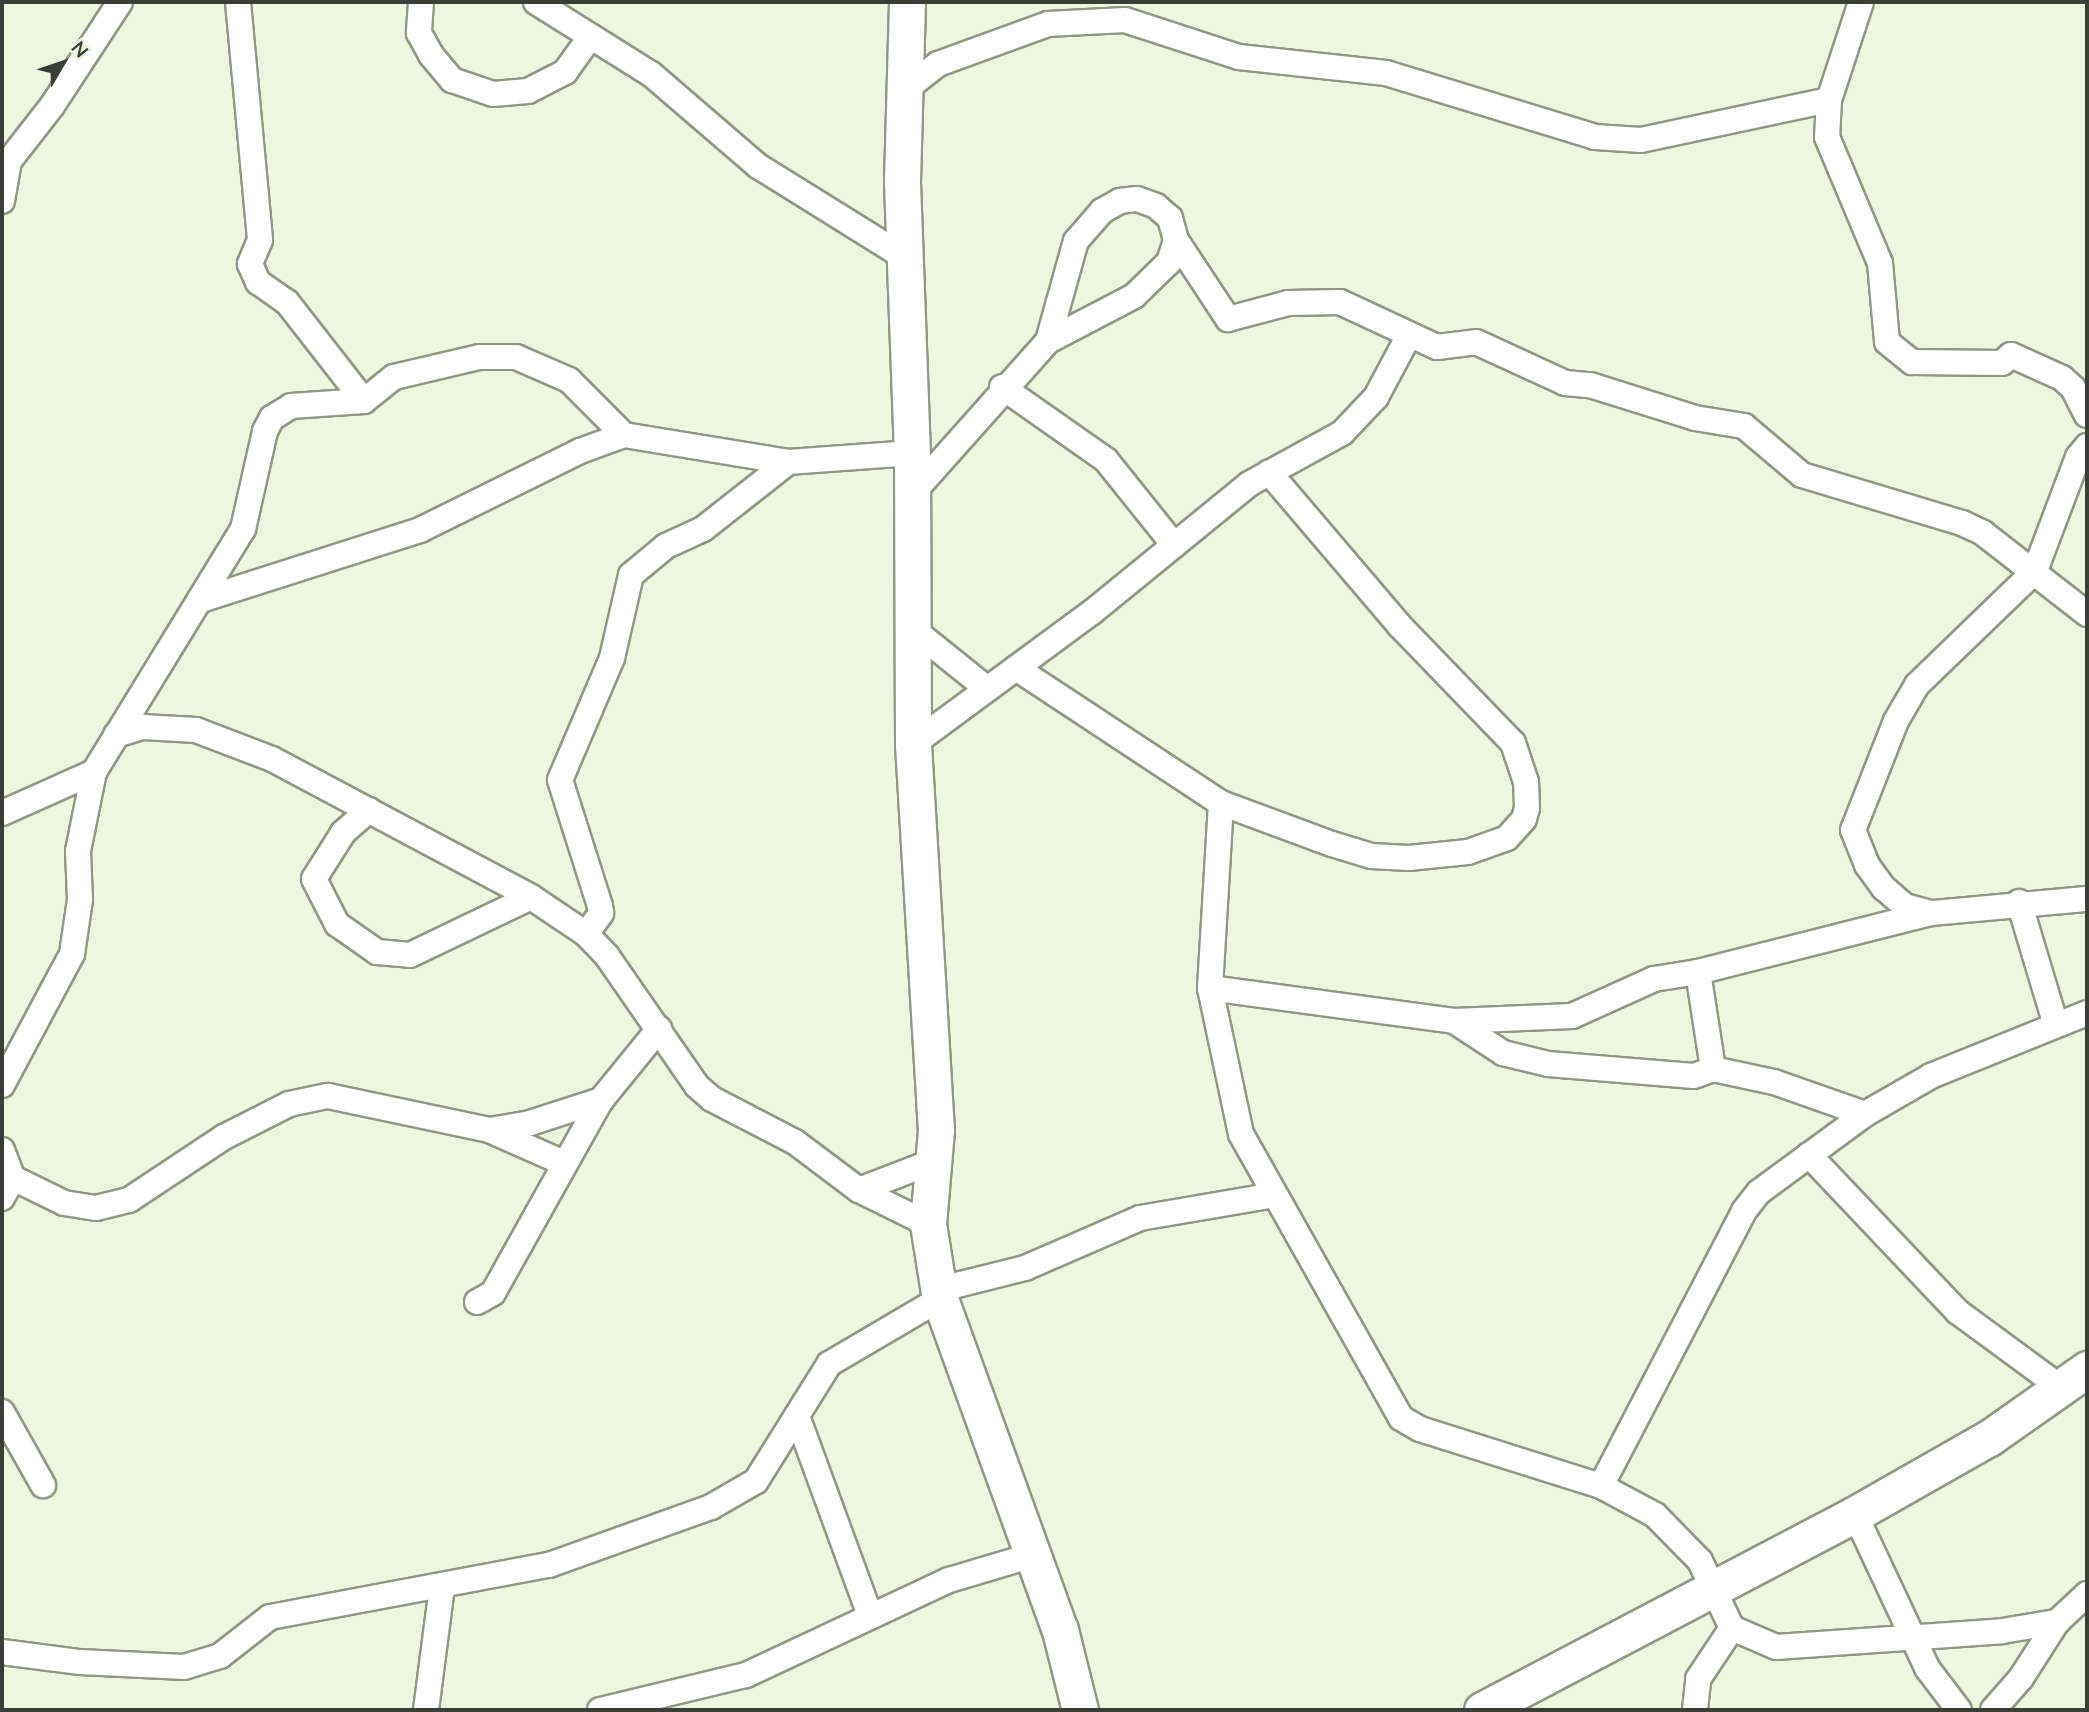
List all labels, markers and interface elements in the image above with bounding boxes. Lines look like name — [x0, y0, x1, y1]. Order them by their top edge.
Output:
north arrow — [28, 28, 98, 98]
text: N — [65, 36, 94, 63]

